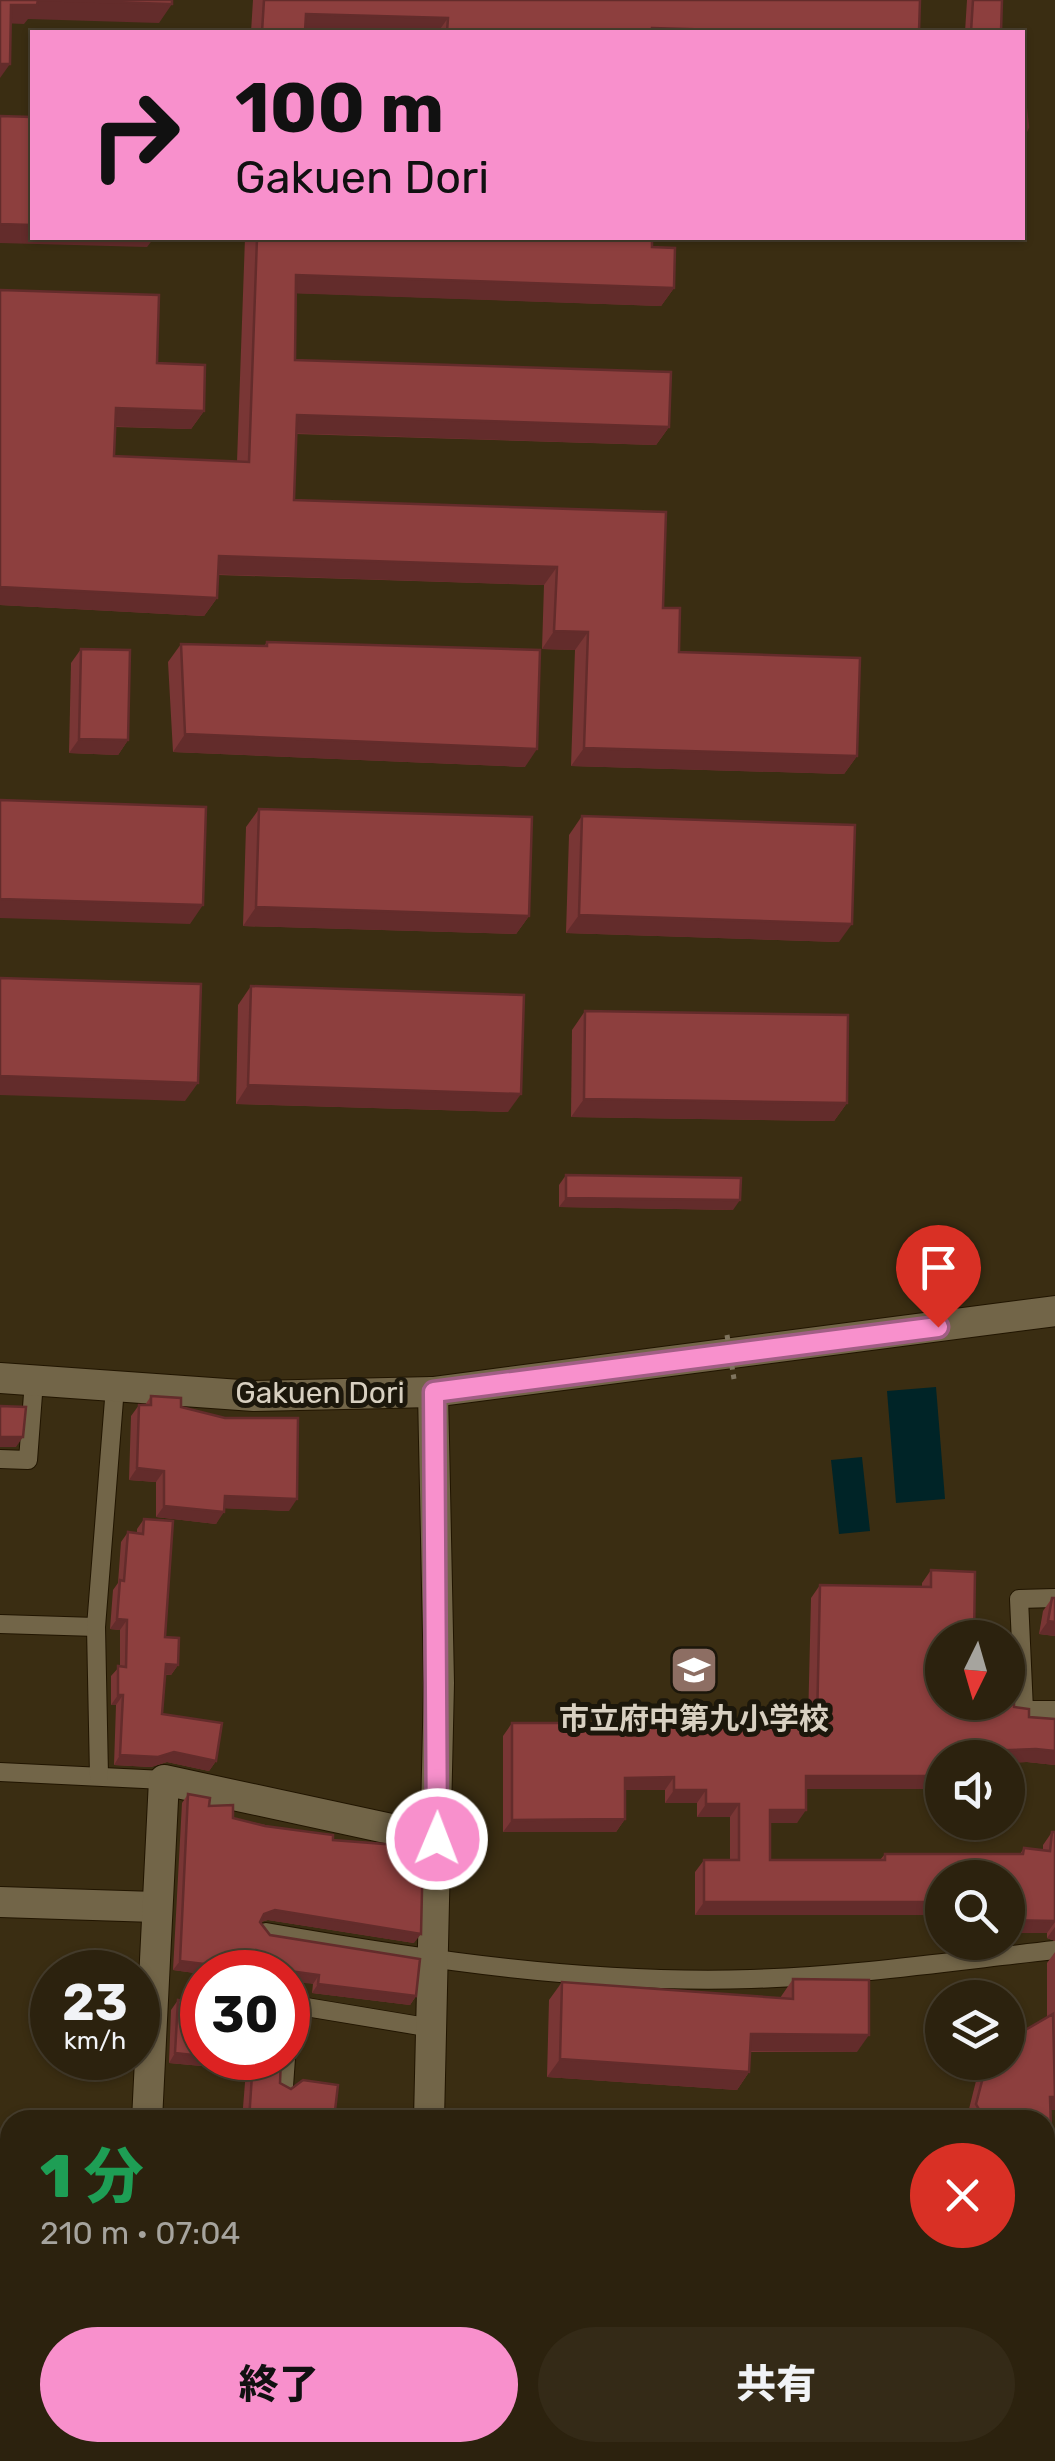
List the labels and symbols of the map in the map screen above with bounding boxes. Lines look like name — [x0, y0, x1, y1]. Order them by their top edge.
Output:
pin — [896, 1225, 981, 1328]
street label: Gakuen Dori — [235, 1375, 405, 1411]
north arrow — [925, 1620, 1025, 1720]
school or university icon: 市立府中第九小学校 — [668, 1644, 720, 1696]
place label: 市立府中第九小学校 — [559, 1701, 829, 1737]
position arrow — [385, 1787, 489, 1891]
speed limit sign: 30 — [180, 1950, 310, 2080]

